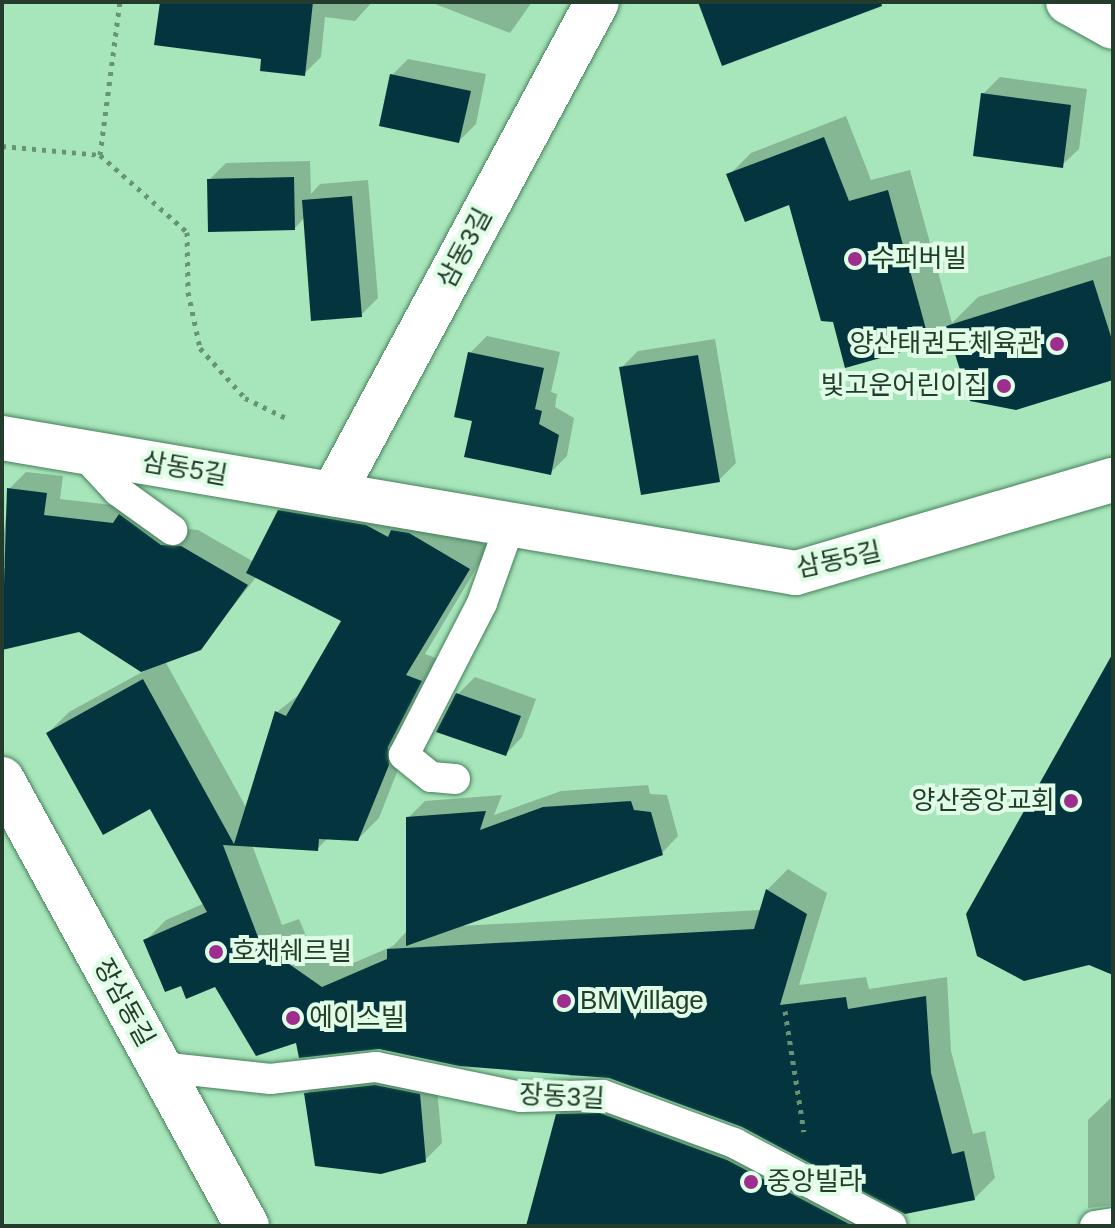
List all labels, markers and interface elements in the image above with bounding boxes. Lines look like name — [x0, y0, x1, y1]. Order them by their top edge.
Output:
street label: 삼동3길 — [431, 203, 499, 293]
place label: 수퍼버빌 — [871, 243, 967, 275]
marker: 수퍼버빌 — [846, 250, 864, 268]
place label: 양산태권도체육관 — [850, 328, 1041, 360]
marker: 양산태권도체육관 — [1048, 335, 1066, 353]
place label: 빛고운어린이집 — [821, 370, 988, 402]
marker: 빛고운어린이집 — [995, 377, 1013, 395]
street label: 삼동5길 — [140, 446, 230, 492]
street label: 삼동5길 — [794, 536, 884, 584]
place label: 양산중앙교회 — [911, 785, 1055, 817]
marker: 양산중앙교회 — [1062, 792, 1080, 810]
place label: 호채쉐르빌 — [232, 936, 352, 968]
marker: 호채쉐르빌 — [207, 943, 225, 961]
street label: 장삼동길 — [87, 954, 161, 1052]
place label: BM Village — [580, 985, 704, 1017]
marker: BM Village — [555, 992, 573, 1010]
place label: 에이스빌 — [309, 1002, 405, 1034]
marker: 에이스빌 — [284, 1009, 302, 1027]
street label: 장동3길 — [518, 1079, 606, 1115]
place label: 중앙빌라 — [767, 1166, 863, 1198]
marker: 중앙빌라 — [742, 1173, 760, 1191]

